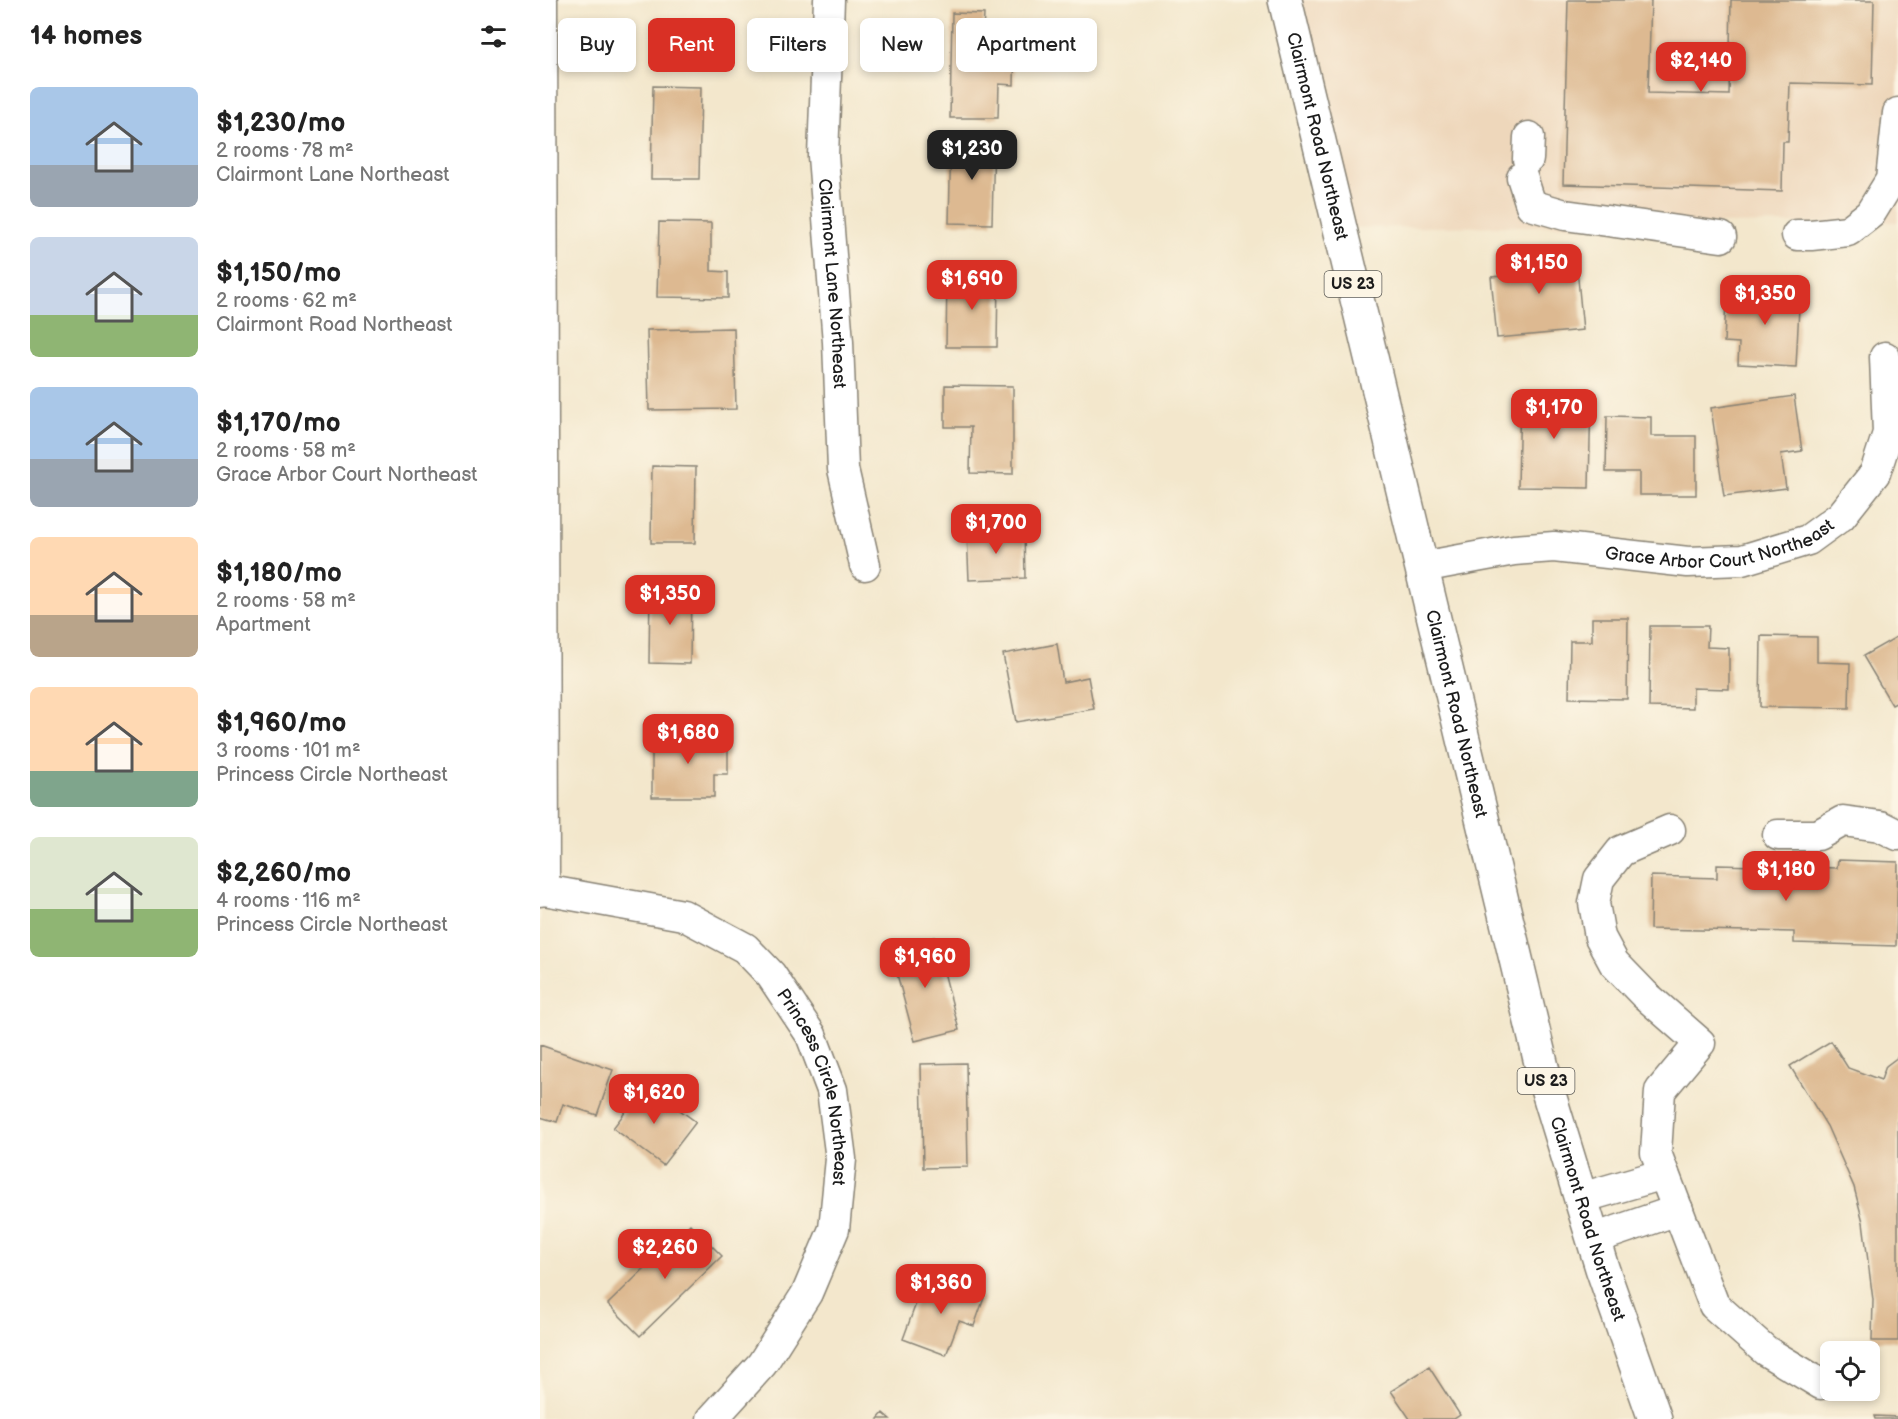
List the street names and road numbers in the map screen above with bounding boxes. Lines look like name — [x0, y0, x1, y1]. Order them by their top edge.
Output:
street label: Clairmont Road Northeast — [1283, 30, 1353, 243]
street label: Clairmont Lane Northeast — [814, 178, 850, 389]
road number: US 23 — [1324, 271, 1382, 297]
street label: Grace Arbor Court Northeast — [1604, 514, 1838, 573]
street label: Clairmont Road Northeast — [1422, 608, 1492, 820]
street label: Princess Circle Northeast — [773, 985, 852, 1187]
road number: US 23 — [1518, 1068, 1574, 1094]
street label: Clairmont Road Northeast — [1546, 1114, 1630, 1324]

